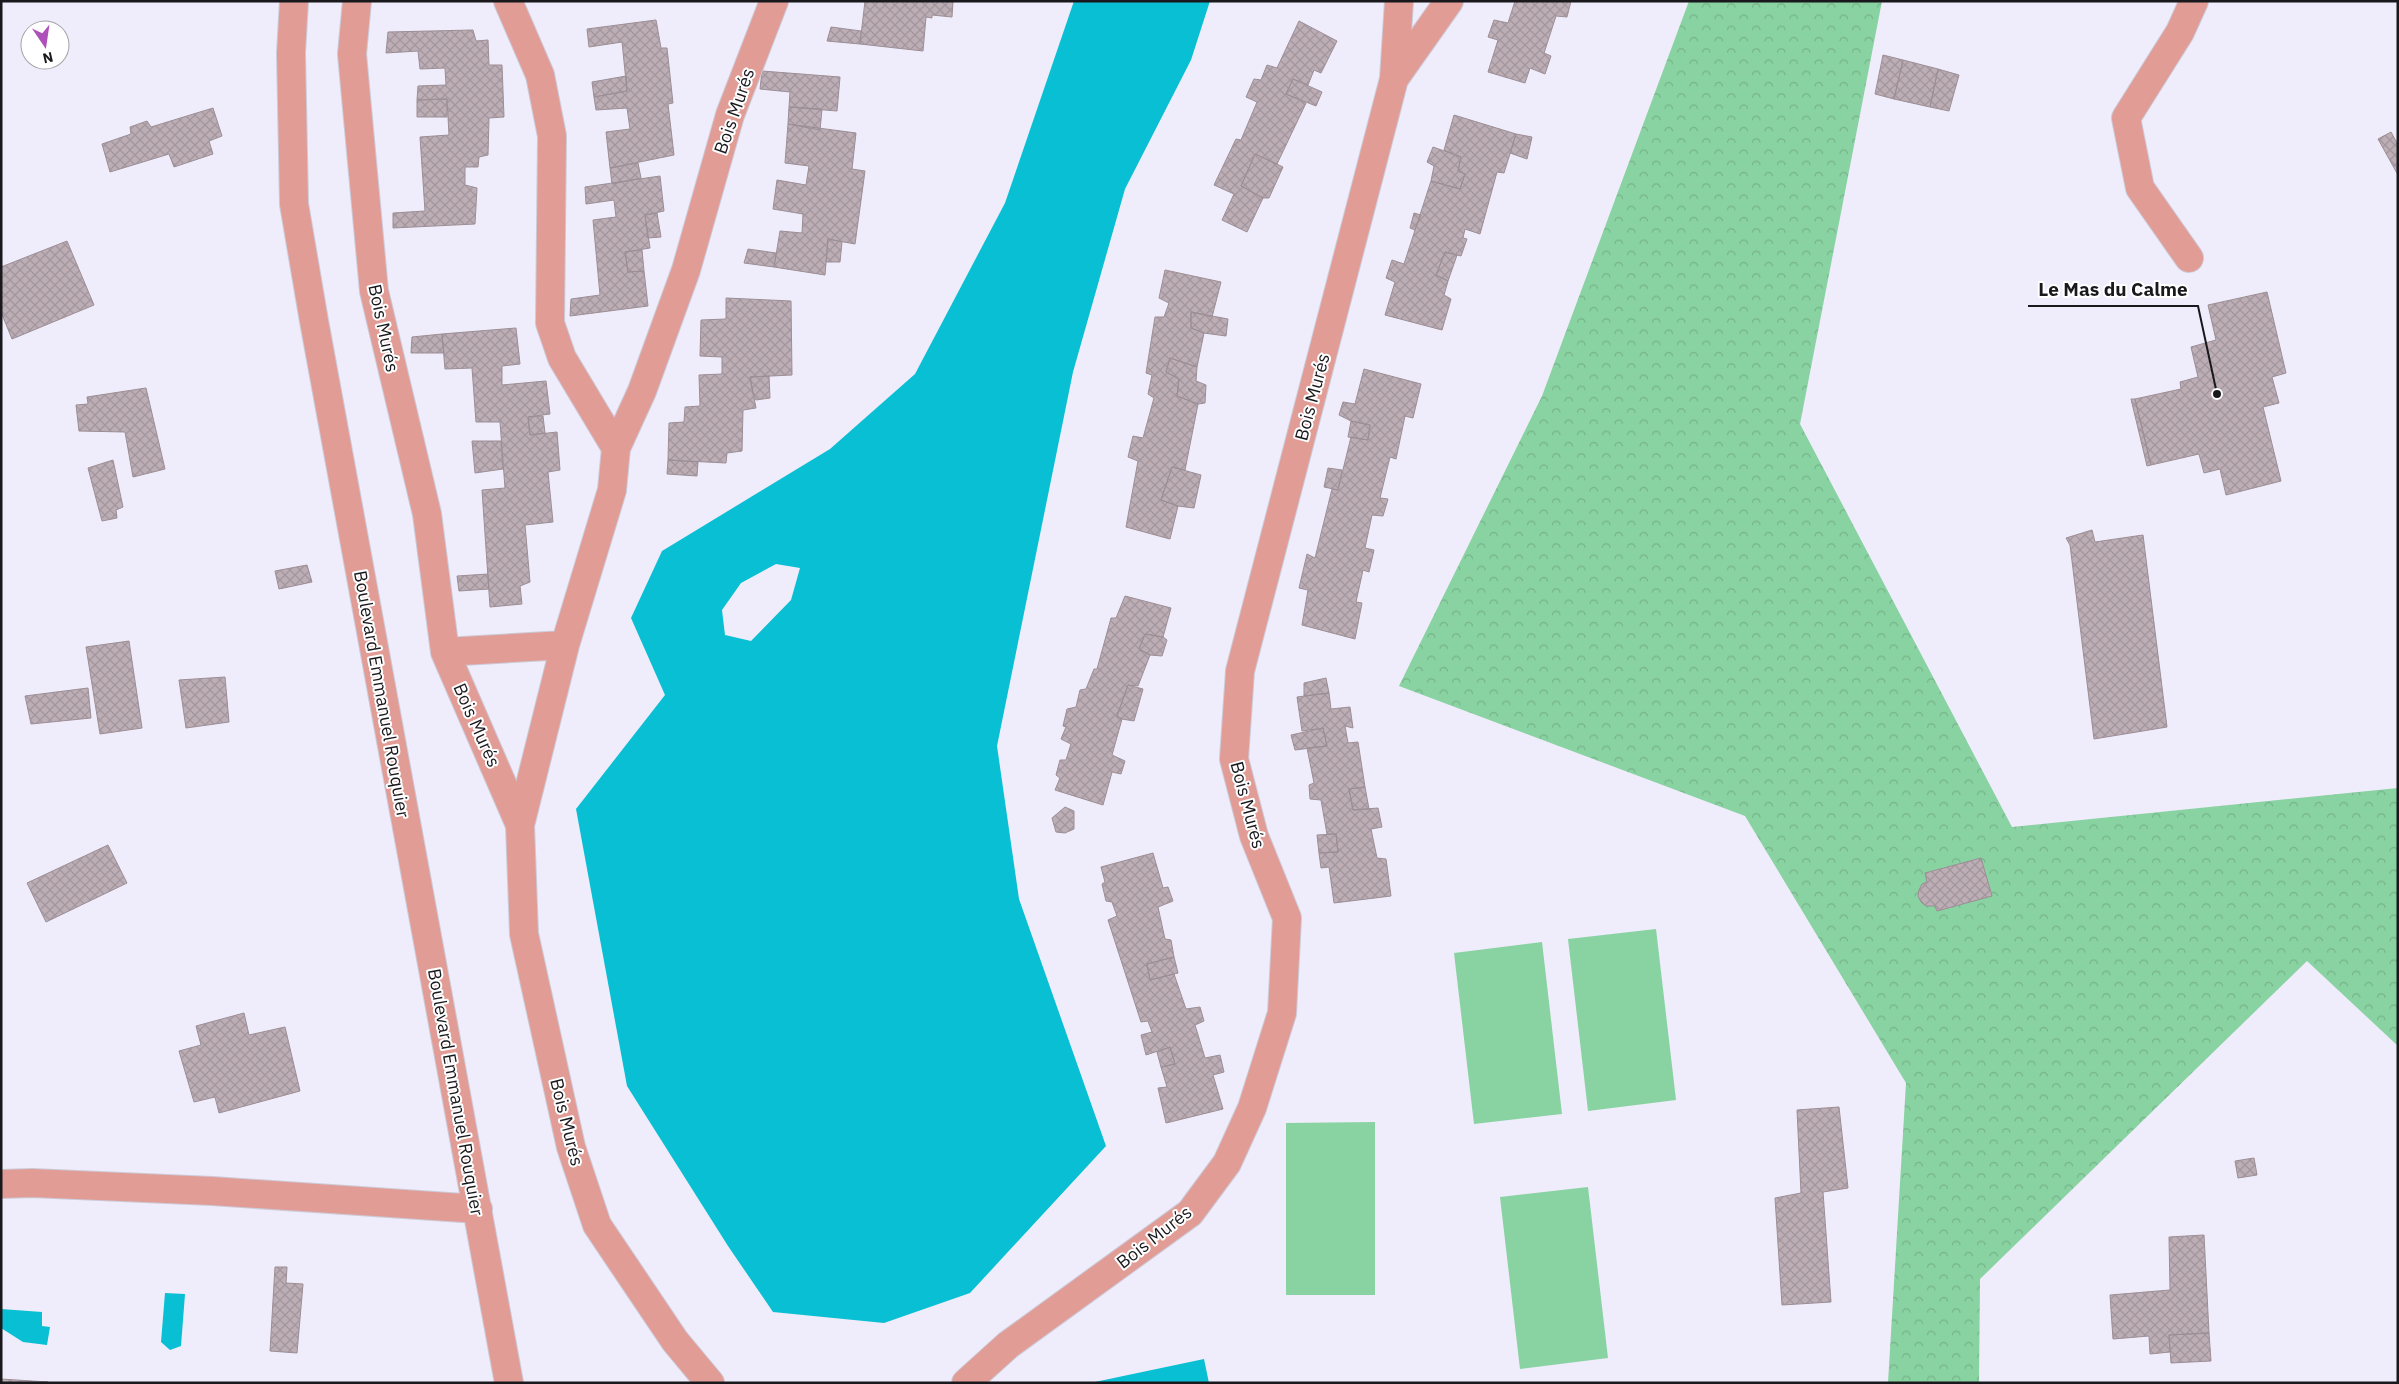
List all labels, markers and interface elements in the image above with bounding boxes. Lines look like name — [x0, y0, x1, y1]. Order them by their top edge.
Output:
north arrow — [20, 20, 70, 70]
text: N — [41, 48, 55, 68]
street label: Bois Murés — [709, 65, 759, 157]
callout: Le Mas du Calme — [2028, 272, 2198, 306]
text: Le Mas du Calme — [2038, 277, 2188, 301]
street label: Bois Murés — [363, 282, 405, 374]
street label: Bois Murés — [1289, 351, 1335, 443]
street label: Boulevard Emmanuel Rouquier — [349, 569, 415, 820]
street label: Bois Murés — [448, 680, 506, 770]
street label: Bois Murés — [1225, 759, 1271, 851]
street label: Boulevard Emmanuel Rouquier — [423, 967, 489, 1218]
street label: Bois Murés — [545, 1076, 589, 1168]
street label: Bois Murés — [1112, 1200, 1196, 1274]

